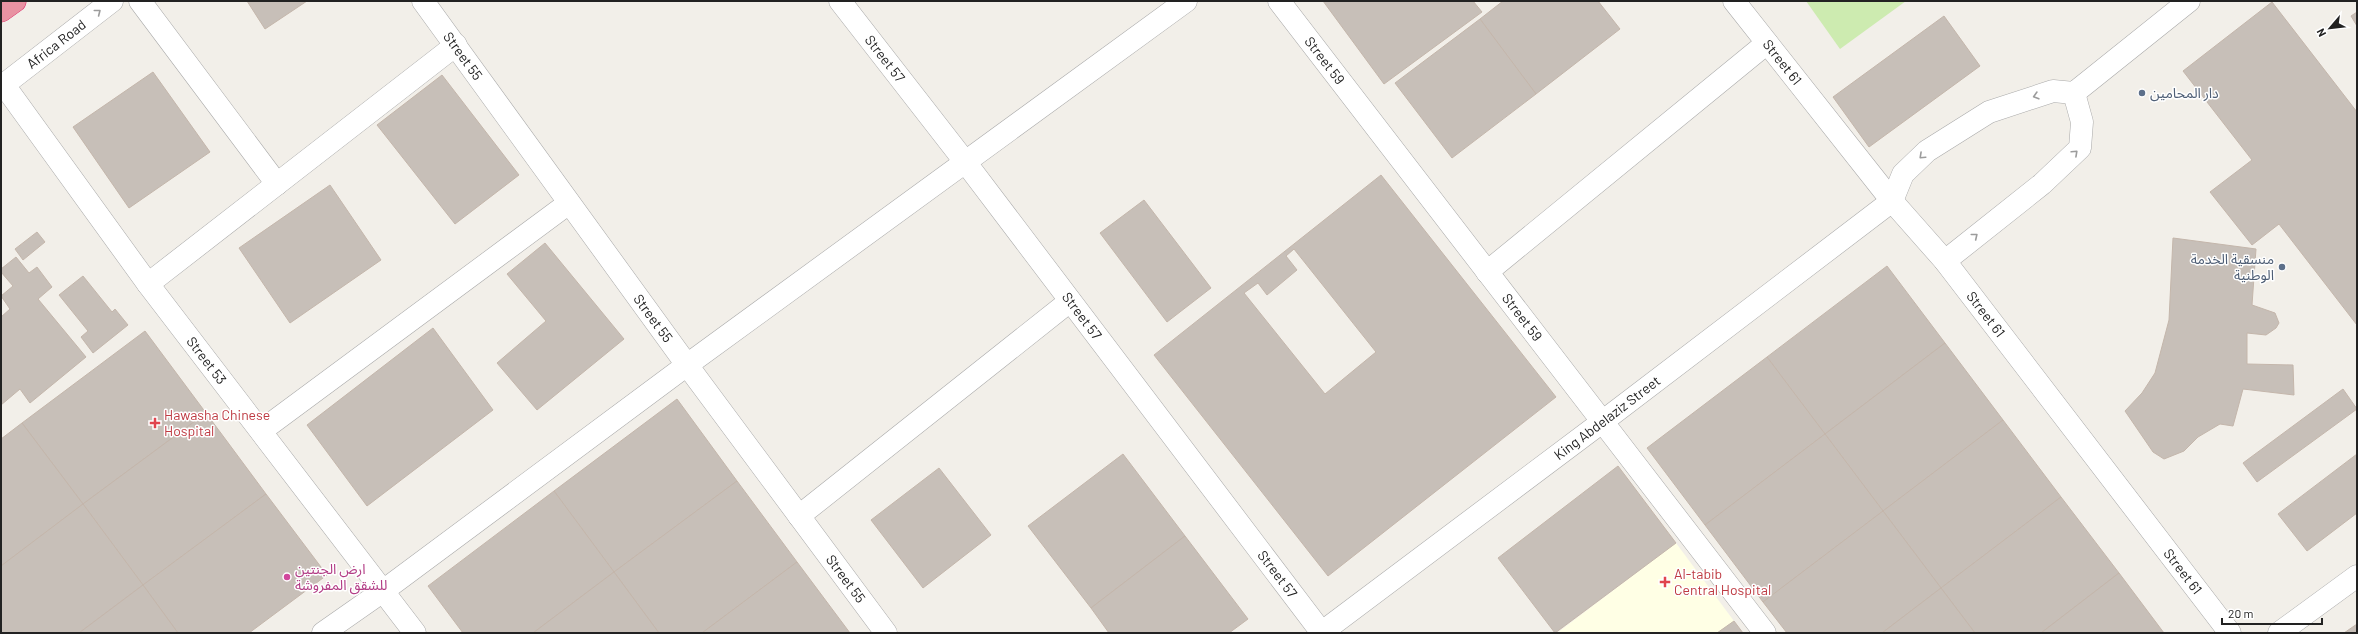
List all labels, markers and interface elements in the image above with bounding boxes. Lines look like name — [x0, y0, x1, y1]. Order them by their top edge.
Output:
north arrow — [2310, 8, 2350, 48]
one-way arrow — [94, 10, 101, 17]
street label: Africa Road — [23, 16, 89, 72]
text: N — [2313, 27, 2328, 39]
street label: Street 55 — [440, 28, 487, 83]
street label: Street 57 — [862, 31, 909, 86]
street label: Street 59 — [1301, 33, 1349, 87]
street label: Street 61 — [1760, 36, 1806, 88]
place label: دار المحامين — [2150, 84, 2219, 102]
marker: دار المحامين — [2137, 88, 2147, 98]
one-way arrow — [2033, 91, 2040, 100]
one-way arrow — [2070, 150, 2078, 158]
one-way arrow — [1919, 151, 1927, 159]
one-way arrow — [1970, 234, 1978, 241]
place label: منسقية الخدمة الوطنية — [2191, 250, 2274, 284]
marker: منسقية الخدمة الوطنية — [2277, 262, 2287, 272]
street label: Street 61 — [1963, 288, 2009, 340]
street label: Street 57 — [1059, 289, 1106, 343]
street label: Street 59 — [1499, 290, 1546, 344]
street label: Street 55 — [630, 291, 677, 345]
street label: Street 53 — [183, 333, 231, 387]
street label: King Abdelaziz Street — [1550, 372, 1663, 463]
place label: Hawasha Chinese Hospital — [164, 406, 270, 439]
marker: Hawasha Chinese Hospital — [149, 417, 161, 429]
street label: Street 61 — [2160, 545, 2206, 597]
street label: Street 57 — [1254, 547, 1301, 601]
street label: Street 55 — [823, 551, 870, 606]
place label: ارض الجنتين للشقق المفروشة — [295, 560, 387, 595]
place label: Al-tabib Central Hospital — [1674, 565, 1771, 598]
marker: ارض الجنتين للشقق المفروشة — [282, 572, 292, 582]
marker: Al-tabib Central Hospital — [1659, 576, 1671, 588]
scale bar — [2222, 600, 2322, 626]
text: 20 m — [2228, 606, 2254, 620]

